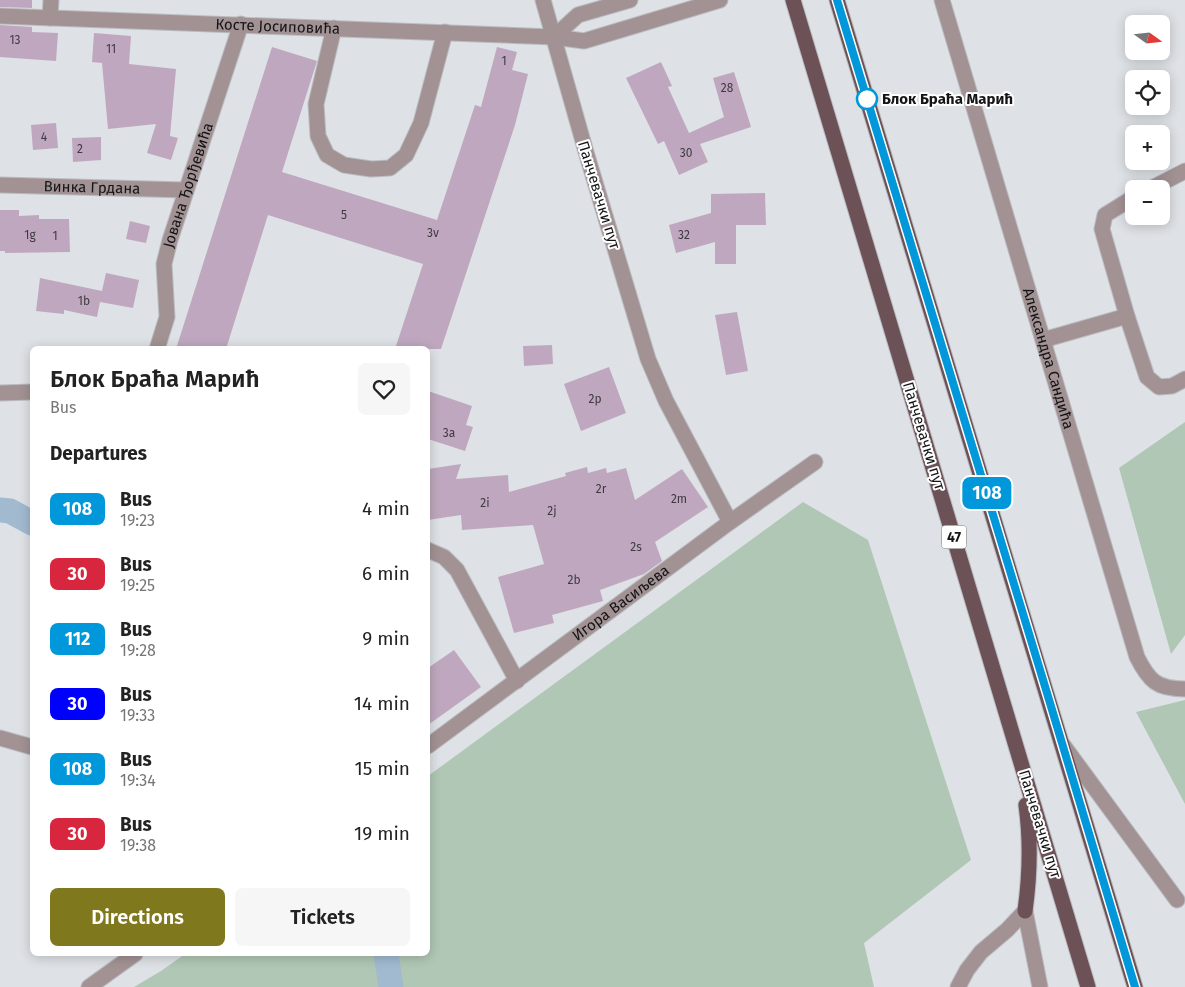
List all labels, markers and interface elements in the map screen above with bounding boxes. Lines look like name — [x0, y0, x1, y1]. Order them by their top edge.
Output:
street label: Косте Јосиповића — [215, 15, 341, 38]
north arrow — [1125, 15, 1170, 60]
map controls — [1125, 15, 1170, 225]
house number: 13 — [9, 33, 21, 47]
house number: 11 — [106, 42, 116, 56]
house number: 1 — [501, 54, 507, 68]
button: locate — [1125, 70, 1170, 115]
house number: 28 — [721, 81, 734, 95]
marker: Блок Браћа Марић — [856, 88, 878, 110]
place label: Блок Браћа Марић — [882, 90, 1013, 108]
street label: Јована Ђорђевића — [159, 120, 217, 250]
button: + — [1125, 125, 1170, 170]
house number: 4 — [41, 130, 48, 144]
street label: Панчевачки пут — [574, 139, 624, 251]
house number: 2 — [77, 142, 83, 156]
house number: 30 — [680, 146, 693, 160]
street label: Винка Грдана — [43, 177, 141, 198]
button: − — [1125, 180, 1170, 225]
house number: 5 — [341, 208, 347, 222]
house number: 3v — [427, 226, 439, 240]
house number: 1g — [24, 228, 36, 242]
house number: 32 — [678, 228, 690, 242]
house number: 1 — [52, 229, 58, 243]
street label: Александра Сандића — [1019, 286, 1078, 431]
house number: 1b — [78, 294, 90, 308]
button: heart — [358, 363, 410, 415]
text: Блок Браћа Марић — [50, 365, 260, 393]
street label: Панчевачки пут — [899, 380, 949, 492]
house number: 2p — [588, 392, 602, 406]
text: Bus — [50, 398, 77, 417]
house number: 3a — [443, 426, 455, 440]
text: Departures — [50, 442, 147, 465]
line badge: 108 — [958, 477, 1016, 509]
house number: 2r — [596, 482, 607, 496]
text: 108 — [972, 482, 1002, 504]
text: Bus — [120, 488, 152, 511]
house number: 2m — [671, 492, 687, 506]
house number: 2i — [480, 496, 490, 510]
text: 4 min — [362, 497, 410, 520]
text: 108 — [63, 498, 92, 520]
house number: 2j — [547, 504, 557, 518]
text: 19:23 — [120, 511, 155, 530]
road number: 47 — [942, 526, 966, 548]
house number: 2s — [630, 540, 642, 554]
text: Bus — [120, 553, 152, 576]
street label: Игора Васиљева — [569, 561, 673, 645]
text: 6 min — [362, 562, 410, 585]
text: 30 — [68, 563, 87, 585]
house number: 2b — [567, 573, 581, 587]
text: 19:25 — [120, 576, 155, 595]
text: Bus — [120, 618, 152, 641]
text: 9 min — [362, 627, 410, 650]
text: 112 — [65, 628, 90, 650]
text: 19:28 — [120, 641, 156, 660]
text: Bus — [120, 683, 152, 706]
text: 14 min — [354, 692, 410, 715]
text: 30 — [68, 693, 87, 715]
text: 19:33 — [120, 706, 155, 725]
text: Bus — [120, 748, 152, 771]
text: 15 min — [354, 757, 410, 780]
text: 108 — [63, 758, 92, 780]
street label: Панчевачки пут — [1015, 768, 1065, 880]
text: 19:34 — [120, 771, 156, 790]
text: Bus — [120, 813, 152, 836]
text: 19 min — [354, 822, 410, 845]
text: 30 — [68, 823, 87, 845]
text: 19:38 — [120, 836, 156, 855]
button: Directions — [50, 888, 225, 946]
button: Tickets — [235, 888, 410, 946]

